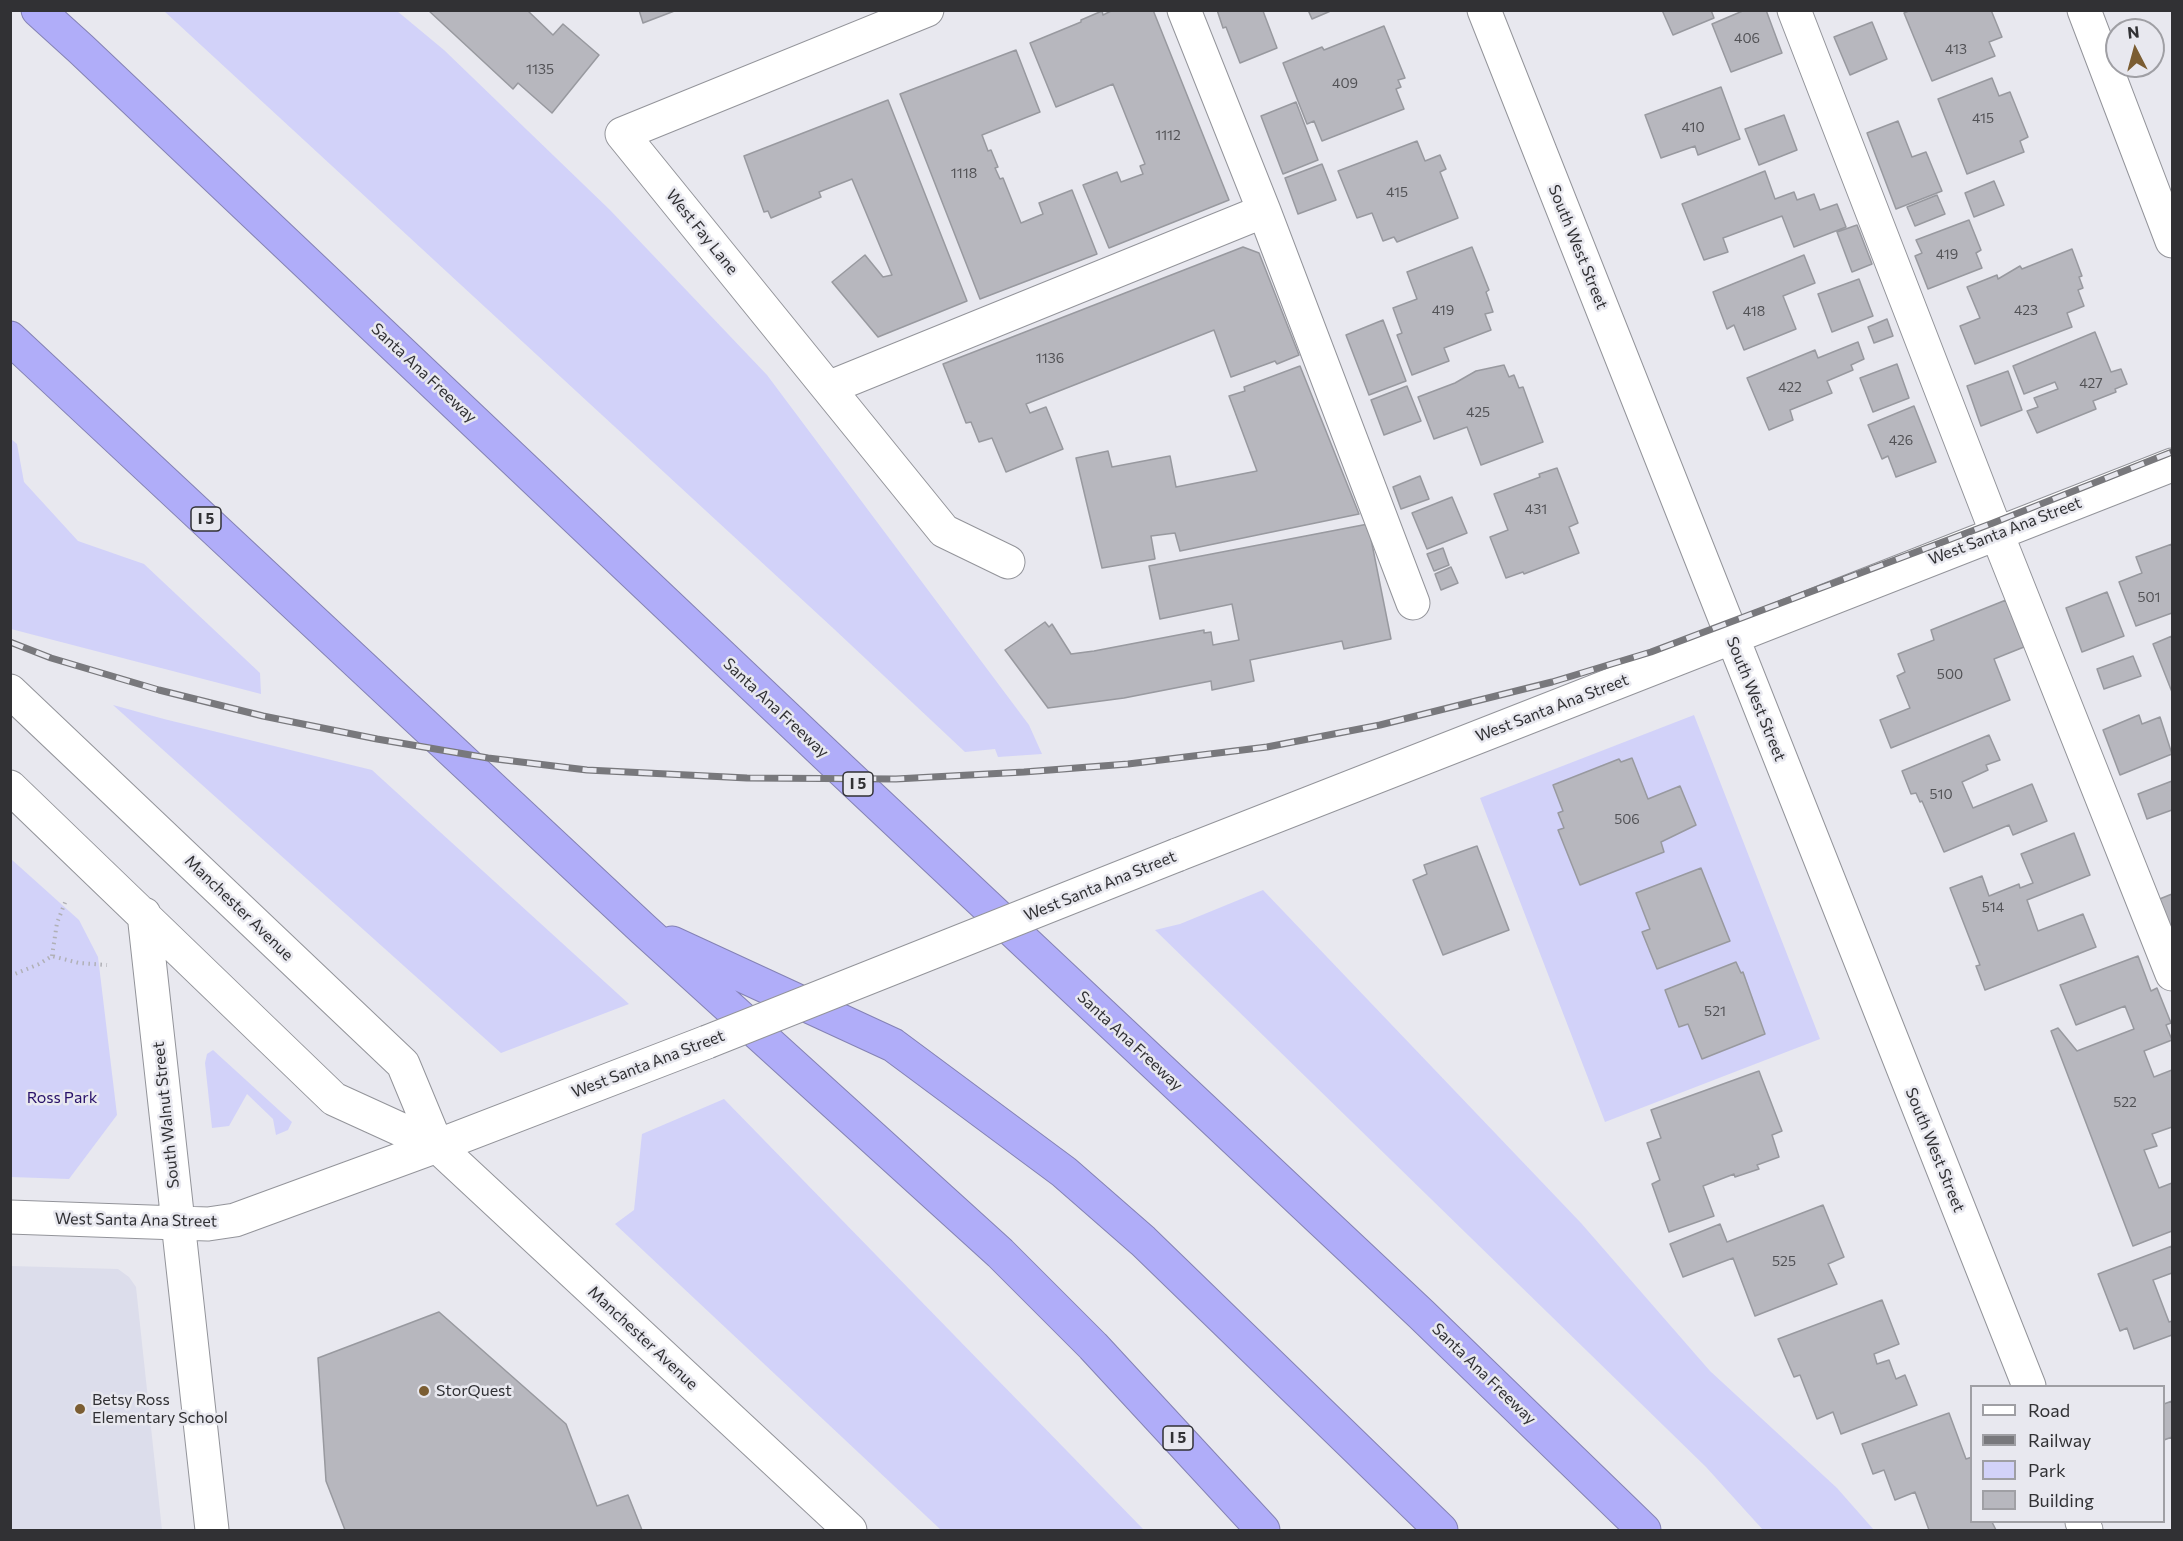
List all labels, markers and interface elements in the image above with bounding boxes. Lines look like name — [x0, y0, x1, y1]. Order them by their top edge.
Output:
north arrow — [2105, 18, 2165, 78]
text: N — [2126, 22, 2140, 42]
house number: 406 — [1734, 30, 1760, 46]
house number: 413 — [1945, 41, 1967, 57]
house number: 1135 — [526, 61, 554, 77]
house number: 409 — [1332, 75, 1358, 91]
house number: 415 — [1972, 110, 1994, 126]
house number: 410 — [1681, 119, 1705, 135]
house number: 1112 — [1155, 127, 1181, 143]
house number: 1118 — [951, 165, 977, 181]
street label: South West Street — [1544, 182, 1612, 312]
house number: 415 — [1386, 184, 1408, 200]
street label: West Fay Lane — [662, 186, 742, 278]
house number: 419 — [1936, 246, 1958, 262]
house number: 419 — [1432, 302, 1454, 318]
house number: 423 — [2014, 302, 2038, 318]
house number: 418 — [1743, 303, 1765, 319]
street label: Santa Ana Freeway — [367, 319, 481, 427]
house number: 1136 — [1036, 350, 1064, 366]
house number: 427 — [2079, 375, 2103, 391]
house number: 422 — [1778, 379, 1802, 395]
house number: 425 — [1466, 404, 1490, 420]
house number: 426 — [1889, 432, 1913, 448]
street label: West Santa Ana Street — [1926, 493, 2084, 569]
house number: 431 — [1525, 501, 1547, 517]
road number: I 5 — [191, 507, 221, 531]
house number: 501 — [2137, 589, 2161, 605]
street label: South West Street — [1722, 634, 1790, 764]
street label: Santa Ana Freeway — [719, 654, 833, 762]
house number: 500 — [1937, 666, 1963, 682]
street label: West Santa Ana Street — [1473, 670, 1631, 746]
road number: I 5 — [843, 772, 873, 796]
house number: 510 — [1929, 786, 1953, 802]
house number: 506 — [1614, 811, 1640, 827]
street label: West Santa Ana Street — [1021, 847, 1179, 925]
street label: Manchester Avenue — [181, 851, 297, 965]
house number: 514 — [1982, 899, 2004, 915]
street label: Santa Ana Freeway — [1073, 987, 1187, 1095]
house number: 521 — [1704, 1003, 1726, 1019]
street label: West Santa Ana Street — [569, 1026, 727, 1102]
street label: South Walnut Street — [149, 1041, 183, 1189]
street label: South West Street — [1901, 1085, 1969, 1215]
park label: Ross Park — [27, 1088, 97, 1108]
house number: 522 — [2113, 1094, 2137, 1110]
street label: West Santa Ana Street — [55, 1209, 217, 1231]
house number: 525 — [1772, 1253, 1796, 1269]
street label: Manchester Avenue — [584, 1282, 702, 1394]
street label: Santa Ana Freeway — [1428, 1319, 1540, 1429]
place label: StorQuest — [436, 1381, 512, 1401]
marker: StorQuest — [417, 1384, 431, 1398]
legend — [1970, 1385, 2165, 1523]
place label: Betsy Ross Elementary School — [92, 1390, 228, 1428]
text: Road — [2028, 1399, 2070, 1421]
marker: Betsy Ross Elementary School — [73, 1402, 87, 1416]
road number: I 5 — [1163, 1426, 1193, 1450]
text: Railway — [2028, 1429, 2091, 1451]
text: Park — [2028, 1459, 2066, 1481]
text: Building — [2028, 1489, 2094, 1511]

